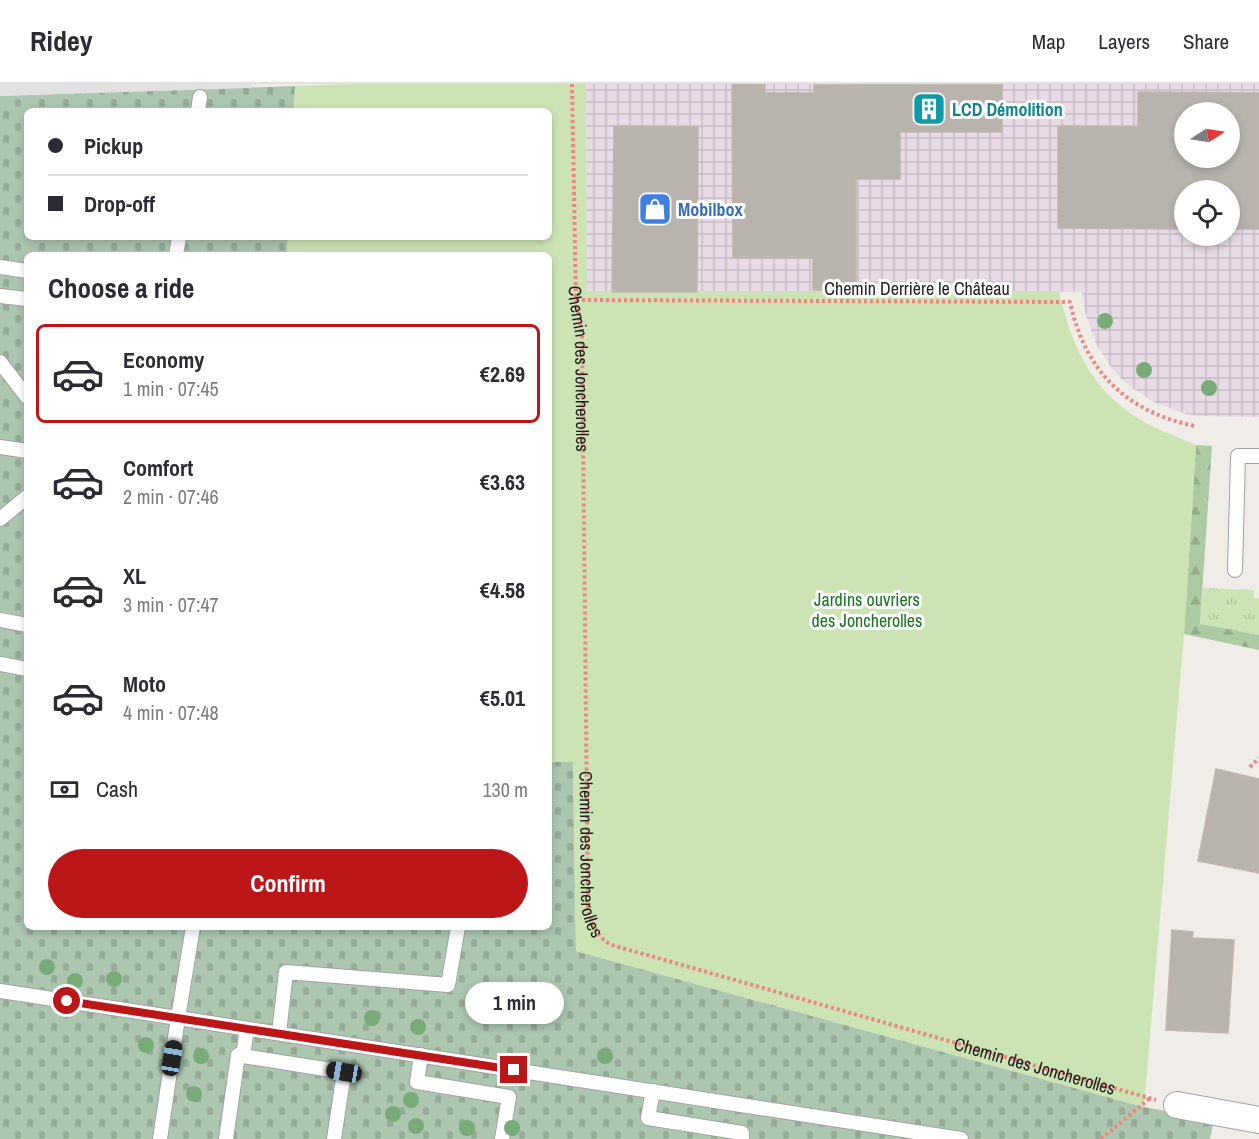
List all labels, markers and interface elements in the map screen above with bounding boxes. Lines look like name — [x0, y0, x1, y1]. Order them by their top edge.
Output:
text: Ridey — [30, 22, 93, 60]
text: Map — [1032, 27, 1065, 56]
text: Layers — [1098, 27, 1150, 56]
text: Share — [1183, 27, 1229, 56]
building icon: LCD Démolition — [911, 91, 947, 127]
place label: LCD Démolition — [952, 97, 1063, 122]
north arrow — [1174, 102, 1240, 168]
map controls — [1174, 102, 1240, 246]
text: Pickup — [84, 131, 143, 161]
button: locate — [1174, 180, 1240, 246]
text: Drop-off — [84, 189, 155, 219]
shop icon: Mobilbox — [637, 191, 673, 227]
place label: Mobilbox — [678, 197, 744, 222]
text: Choose a ride — [48, 270, 194, 306]
street label: Chemin Derrière le Château — [824, 276, 1010, 301]
street label: Chemin des Joncherolles — [563, 285, 596, 452]
text: Economy — [123, 345, 204, 375]
icon: car — [51, 347, 105, 401]
text: €2.69 — [480, 359, 525, 389]
text: 1 min · 07:45 — [123, 375, 219, 402]
text: Comfort — [123, 453, 193, 483]
icon: car — [51, 455, 105, 509]
text: €3.63 — [480, 467, 525, 497]
text: 2 min · 07:46 — [123, 483, 219, 510]
text: XL — [123, 561, 146, 591]
icon: car — [51, 563, 105, 617]
text: €4.58 — [480, 575, 525, 605]
park label: Jardins ouvriers des Joncherolles — [812, 587, 922, 633]
text: 3 min · 07:47 — [123, 591, 219, 618]
text: Moto — [123, 669, 166, 699]
icon: car — [51, 671, 105, 725]
text: €5.01 — [480, 683, 525, 713]
text: 4 min · 07:48 — [123, 699, 219, 726]
street label: Chemin des Joncherolles — [574, 771, 610, 942]
icon: cash — [48, 773, 81, 806]
text: Cash — [96, 774, 138, 804]
text: 130 m — [482, 776, 528, 803]
button: Confirm — [48, 849, 528, 918]
callout: 1 min — [464, 983, 564, 1025]
route start — [53, 987, 80, 1014]
text: 1 min — [493, 989, 536, 1016]
street label: Chemin des Joncherolles — [951, 1031, 1118, 1100]
car — [160, 1039, 184, 1077]
route end — [500, 1056, 527, 1083]
car — [325, 1060, 363, 1084]

